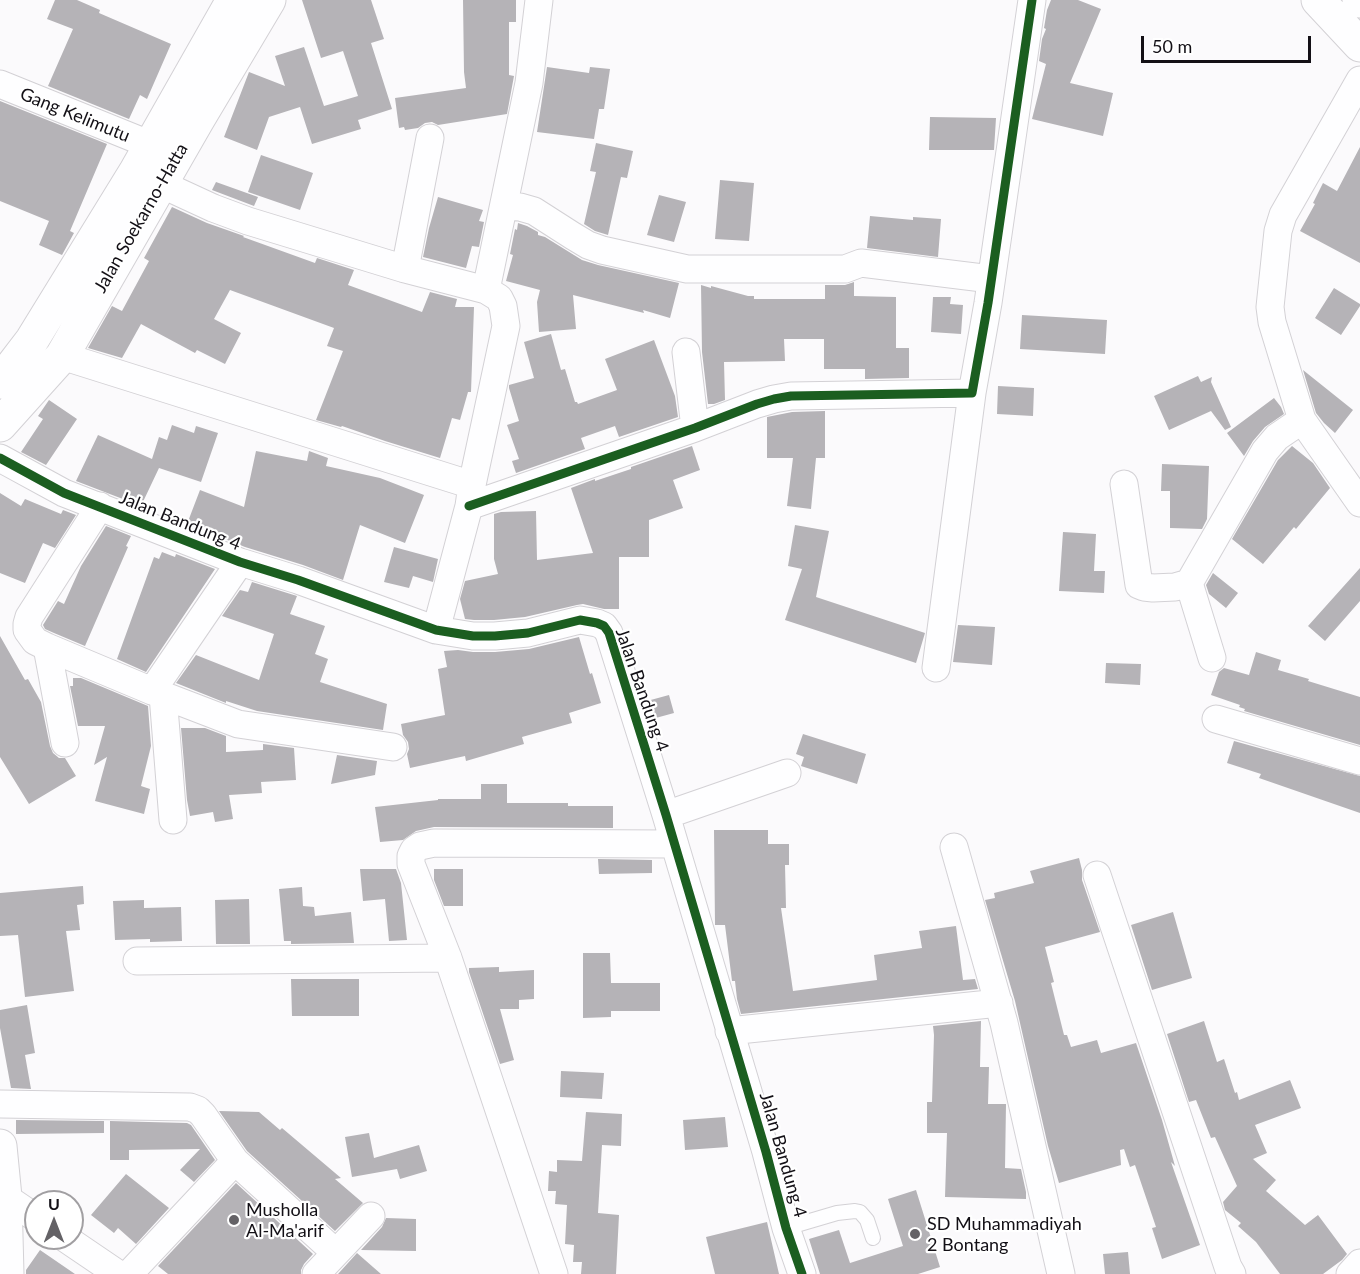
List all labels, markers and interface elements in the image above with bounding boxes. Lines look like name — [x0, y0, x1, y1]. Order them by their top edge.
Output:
scale bar — [1144, 24, 1314, 62]
text: 50 m — [1152, 35, 1192, 57]
street label: Gang Kelimutu — [17, 83, 133, 147]
street label: Jalan Soekarno-Hatta — [90, 140, 192, 296]
street label: Jalan Bandung 4 — [116, 487, 244, 555]
street label: Jalan Bandung 4 — [611, 625, 673, 755]
street label: Jalan Bandung 4 — [755, 1090, 811, 1220]
north arrow — [24, 1190, 84, 1250]
text: U — [48, 1194, 60, 1213]
place label: Musholla Al-Ma'arif — [246, 1199, 324, 1242]
marker: Musholla Al-Ma'arif — [227, 1213, 241, 1227]
place label: SD Muhammadiyah 2 Bontang — [927, 1213, 1082, 1256]
marker: SD Muhammadiyah 2 Bontang — [908, 1227, 922, 1241]

